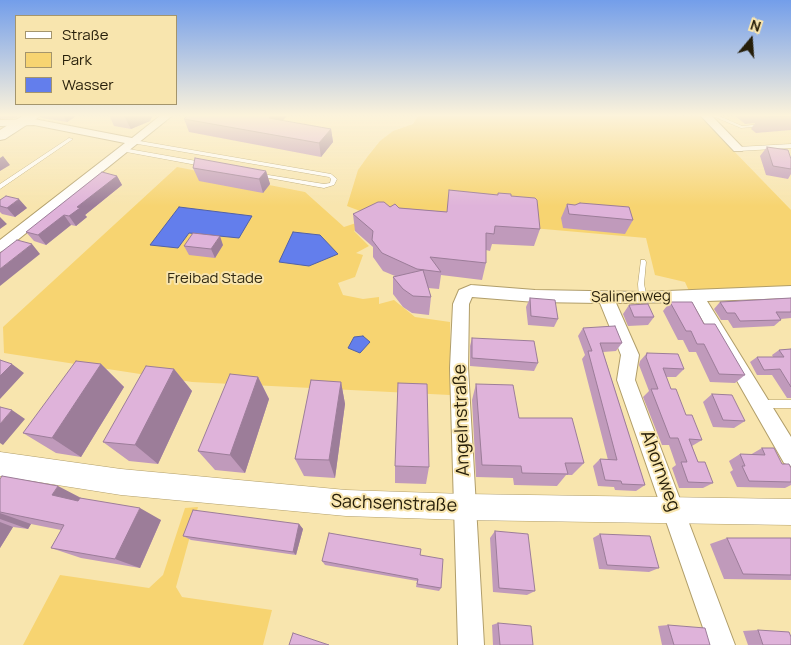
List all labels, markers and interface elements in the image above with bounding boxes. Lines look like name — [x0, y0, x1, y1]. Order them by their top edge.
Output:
legend — [15, 15, 178, 105]
north arrow — [726, 15, 776, 65]
text: N — [748, 15, 764, 36]
text: Straße — [62, 24, 108, 45]
text: Park — [62, 49, 92, 70]
text: Wasser — [62, 74, 114, 95]
park label: Freibad Stade — [167, 270, 263, 288]
street label: Salinenweg — [591, 287, 671, 307]
street label: Angelnstraße — [449, 364, 475, 476]
street label: Ahornweg — [635, 428, 685, 514]
street label: Sachsenstraße — [331, 491, 457, 517]

